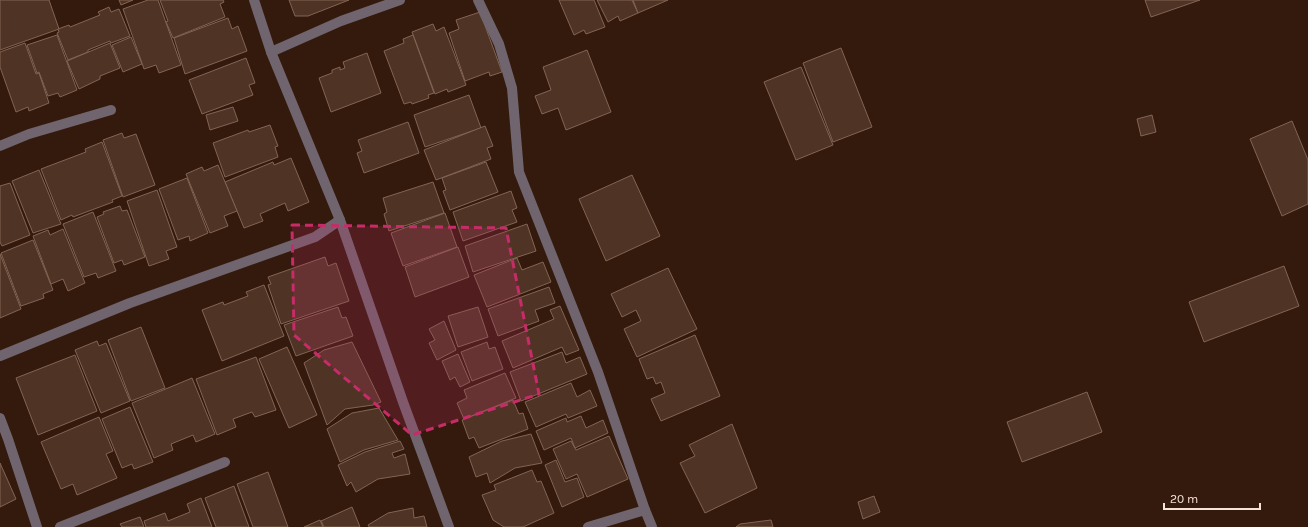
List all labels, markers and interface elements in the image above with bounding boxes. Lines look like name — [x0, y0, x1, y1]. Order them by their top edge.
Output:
scale bar — [1164, 485, 1260, 511]
text: 20 m — [1170, 492, 1198, 506]

